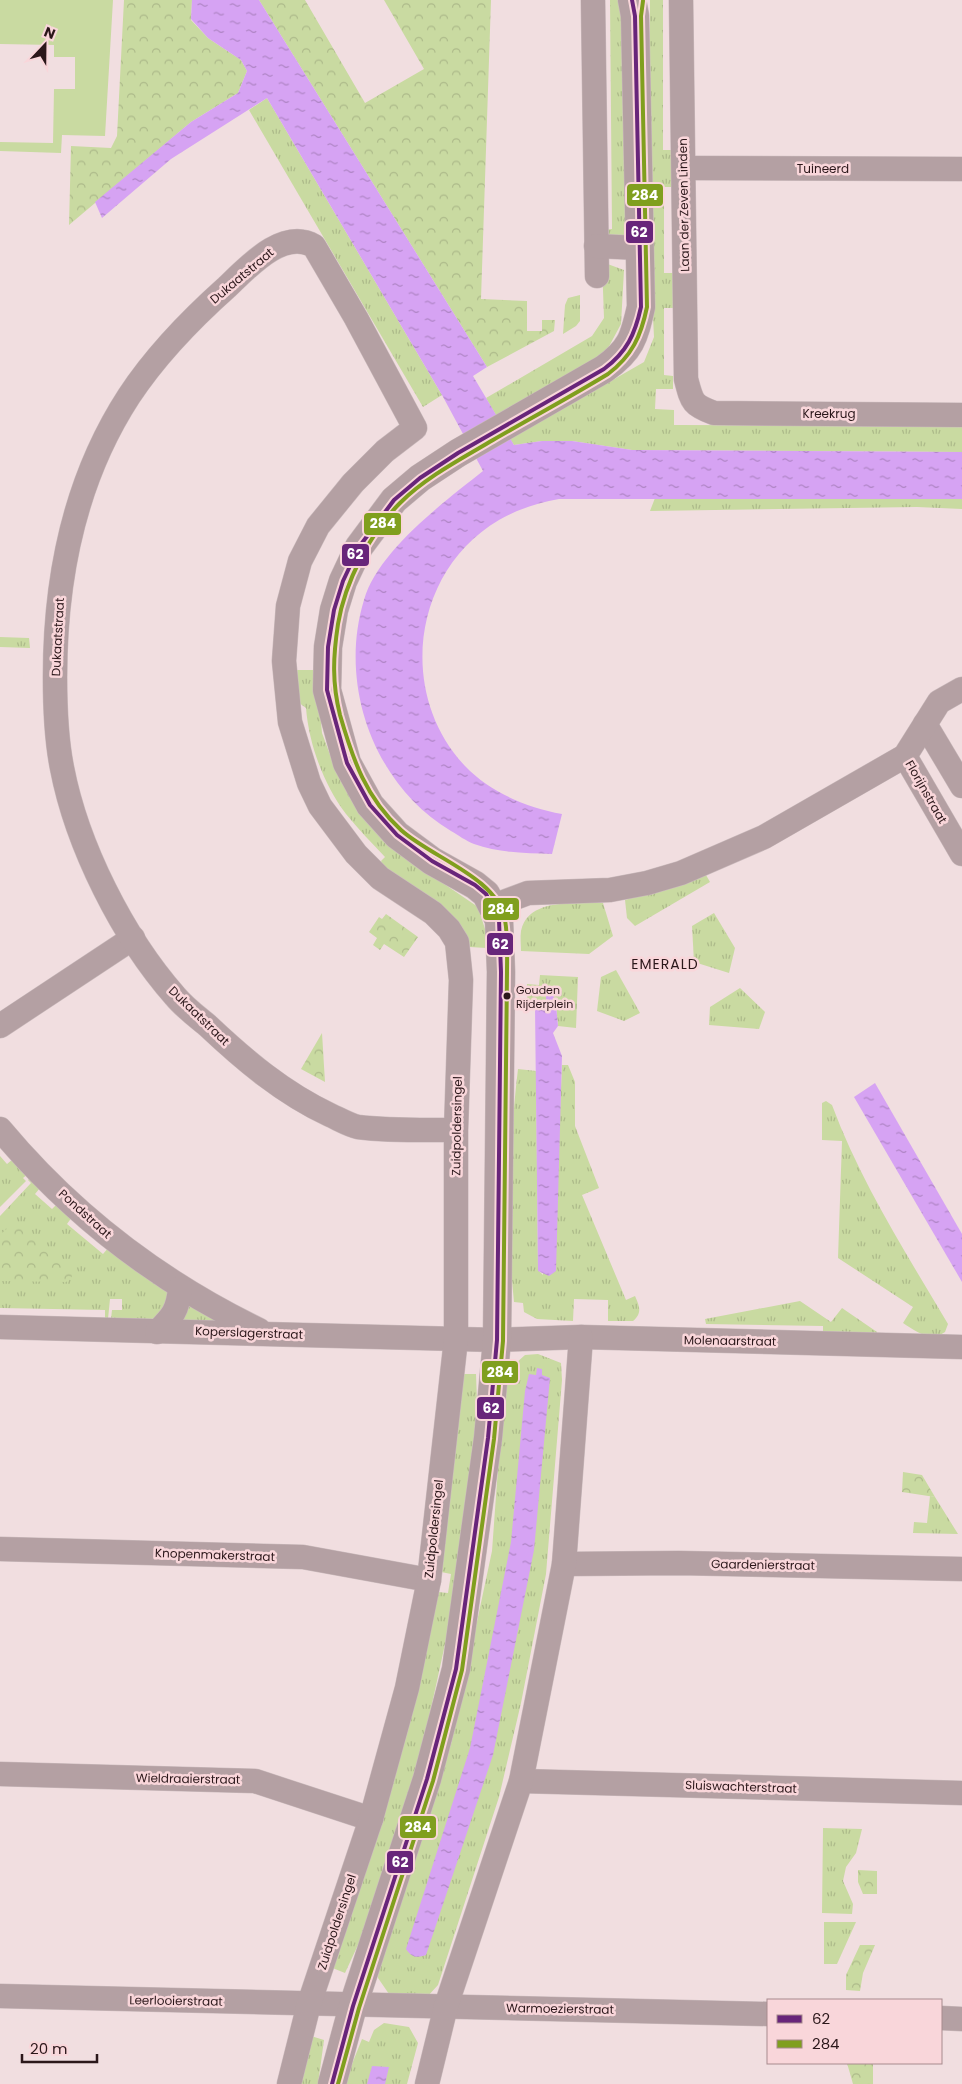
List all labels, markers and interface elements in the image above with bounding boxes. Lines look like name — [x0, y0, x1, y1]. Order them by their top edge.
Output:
north arrow — [20, 20, 70, 70]
text: N — [41, 22, 58, 44]
street label: Laan der Zeven Linden — [674, 138, 693, 272]
street label: Tuineerd — [797, 160, 849, 177]
line badge: 284 — [626, 183, 664, 207]
text: 284 — [632, 185, 658, 205]
line badge: 62 — [625, 220, 654, 244]
text: 62 — [631, 222, 647, 242]
street label: Dukaatstraat — [206, 244, 277, 307]
street label: Kreekrug — [803, 405, 856, 422]
line badge: 284 — [363, 512, 402, 536]
text: 284 — [370, 513, 396, 533]
line badge: 62 — [341, 543, 370, 567]
text: 62 — [347, 544, 363, 564]
street label: Dukaatstraat — [47, 597, 68, 677]
street label: Florijnstraat — [901, 757, 951, 827]
line badge: 284 — [482, 897, 520, 921]
text: 284 — [488, 899, 514, 919]
line badge: 62 — [486, 932, 514, 956]
text: 62 — [492, 934, 508, 954]
district label: EMERALD — [631, 954, 699, 974]
street label: Dukaatstraat — [165, 982, 234, 1049]
place label: Gouden Rijderplein — [516, 982, 573, 1012]
marker: Gouden Rijderplein — [502, 991, 512, 1001]
street label: Zuidpoldersingel — [447, 1076, 466, 1176]
street label: Pondstraat — [55, 1185, 116, 1242]
street label: Koperslagerstraat — [195, 1322, 303, 1343]
street label: Molenaarstraat — [684, 1331, 776, 1350]
line badge: 284 — [481, 1360, 519, 1384]
text: 284 — [487, 1362, 513, 1382]
line badge: 62 — [476, 1396, 505, 1420]
text: 62 — [483, 1398, 499, 1418]
street label: Zuidpoldersingel — [420, 1479, 447, 1579]
street label: Knopenmakerstraat — [155, 1544, 275, 1565]
street label: Gaardenierstraat — [711, 1555, 815, 1574]
street label: Wieldraaierstraat — [136, 1769, 240, 1788]
street label: Sluiswachterstraat — [685, 1776, 797, 1797]
line badge: 284 — [399, 1815, 437, 1839]
text: 284 — [405, 1817, 431, 1837]
line badge: 62 — [386, 1850, 414, 1874]
text: 62 — [392, 1852, 408, 1872]
street label: Zuidpoldersingel — [313, 1872, 360, 1972]
street label: Leerlooierstraat — [129, 1991, 223, 2010]
street label: Warmoezierstraat — [506, 1999, 614, 2018]
legend — [767, 1999, 942, 2064]
text: 62 — [812, 2008, 830, 2029]
scale bar — [22, 2032, 98, 2064]
text: 284 — [812, 2033, 840, 2054]
text: 20 m — [30, 2038, 68, 2059]

